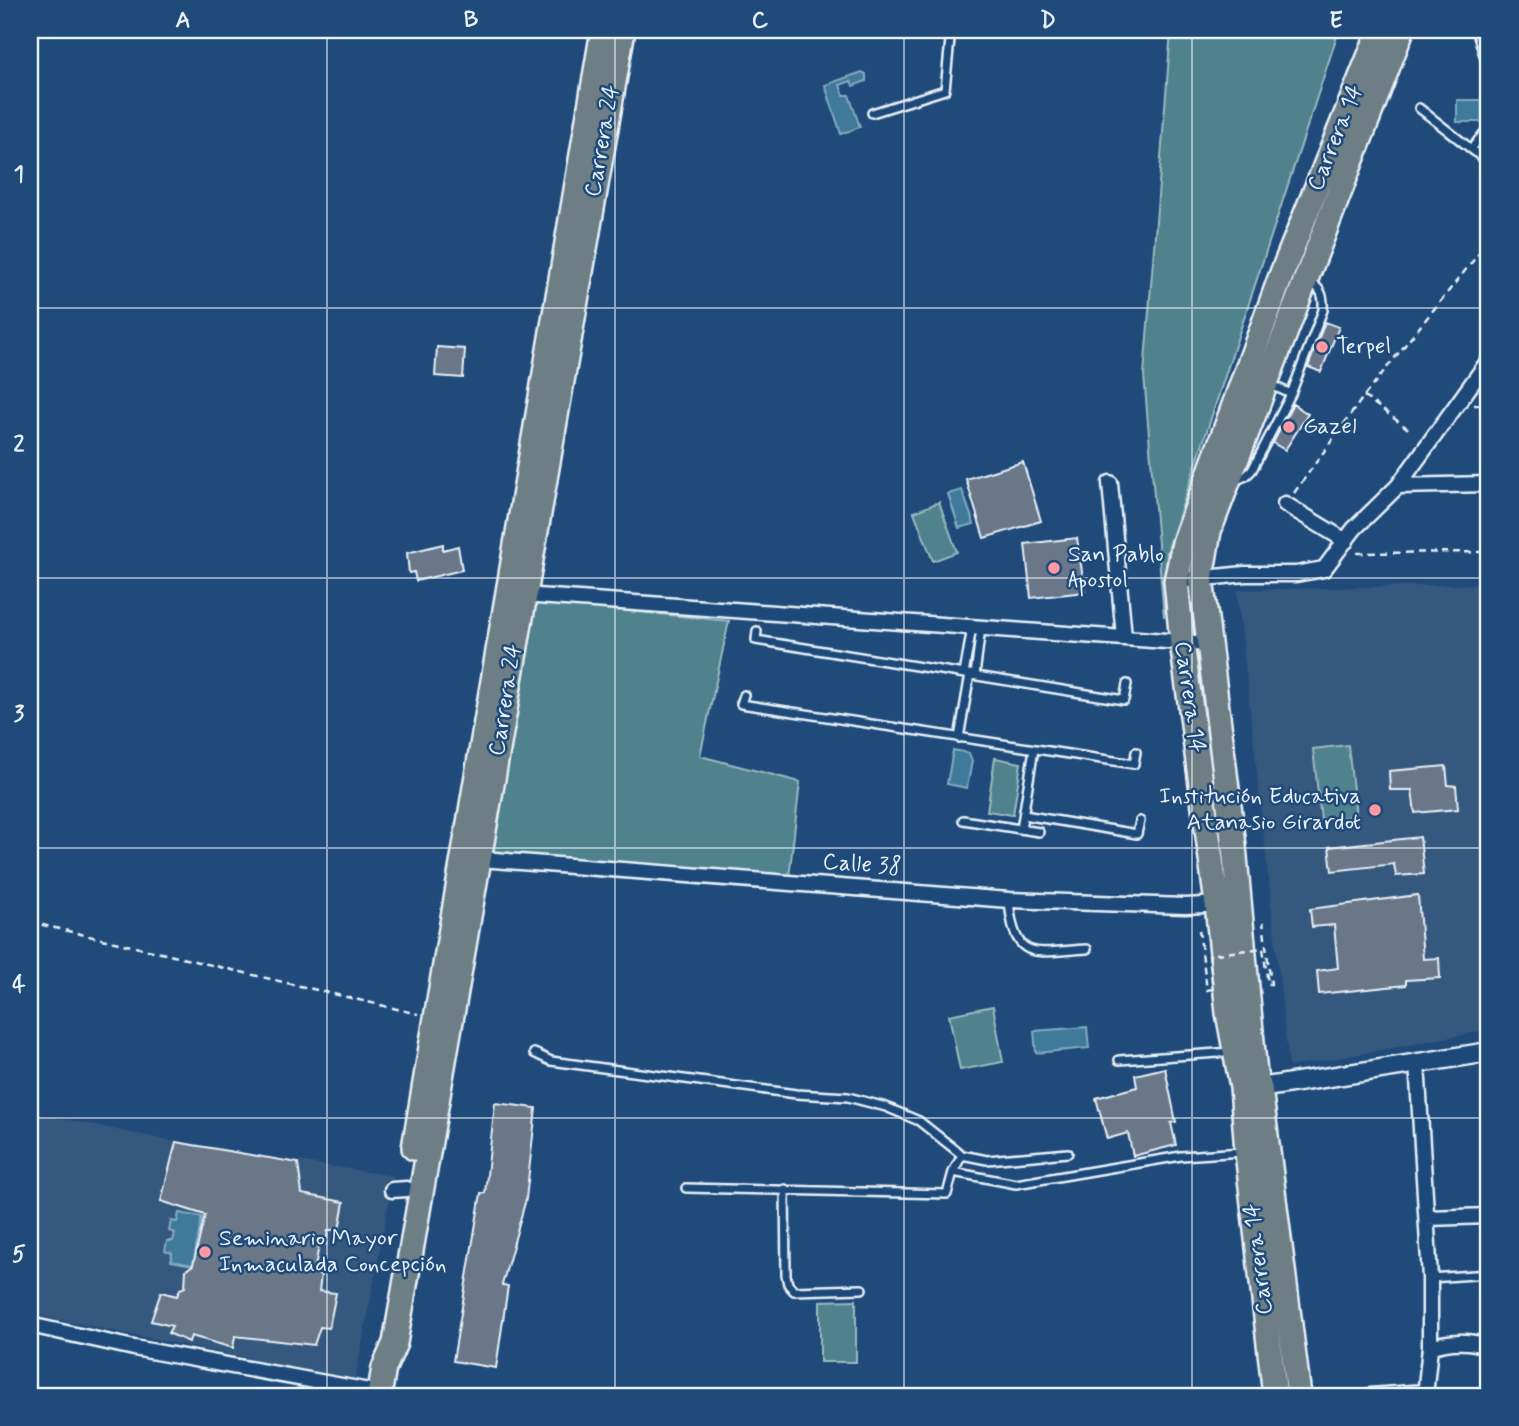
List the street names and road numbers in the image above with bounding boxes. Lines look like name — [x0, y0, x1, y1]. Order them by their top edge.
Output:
street label: Carrera 14 — [1301, 80, 1371, 196]
street label: Carrera 24 — [578, 83, 628, 199]
street label: Carrera 14 — [1166, 639, 1212, 755]
street label: Carrera 24 — [482, 642, 530, 758]
street label: Calle 38 — [822, 847, 902, 883]
street label: Carrera 14 — [1237, 1202, 1281, 1316]

